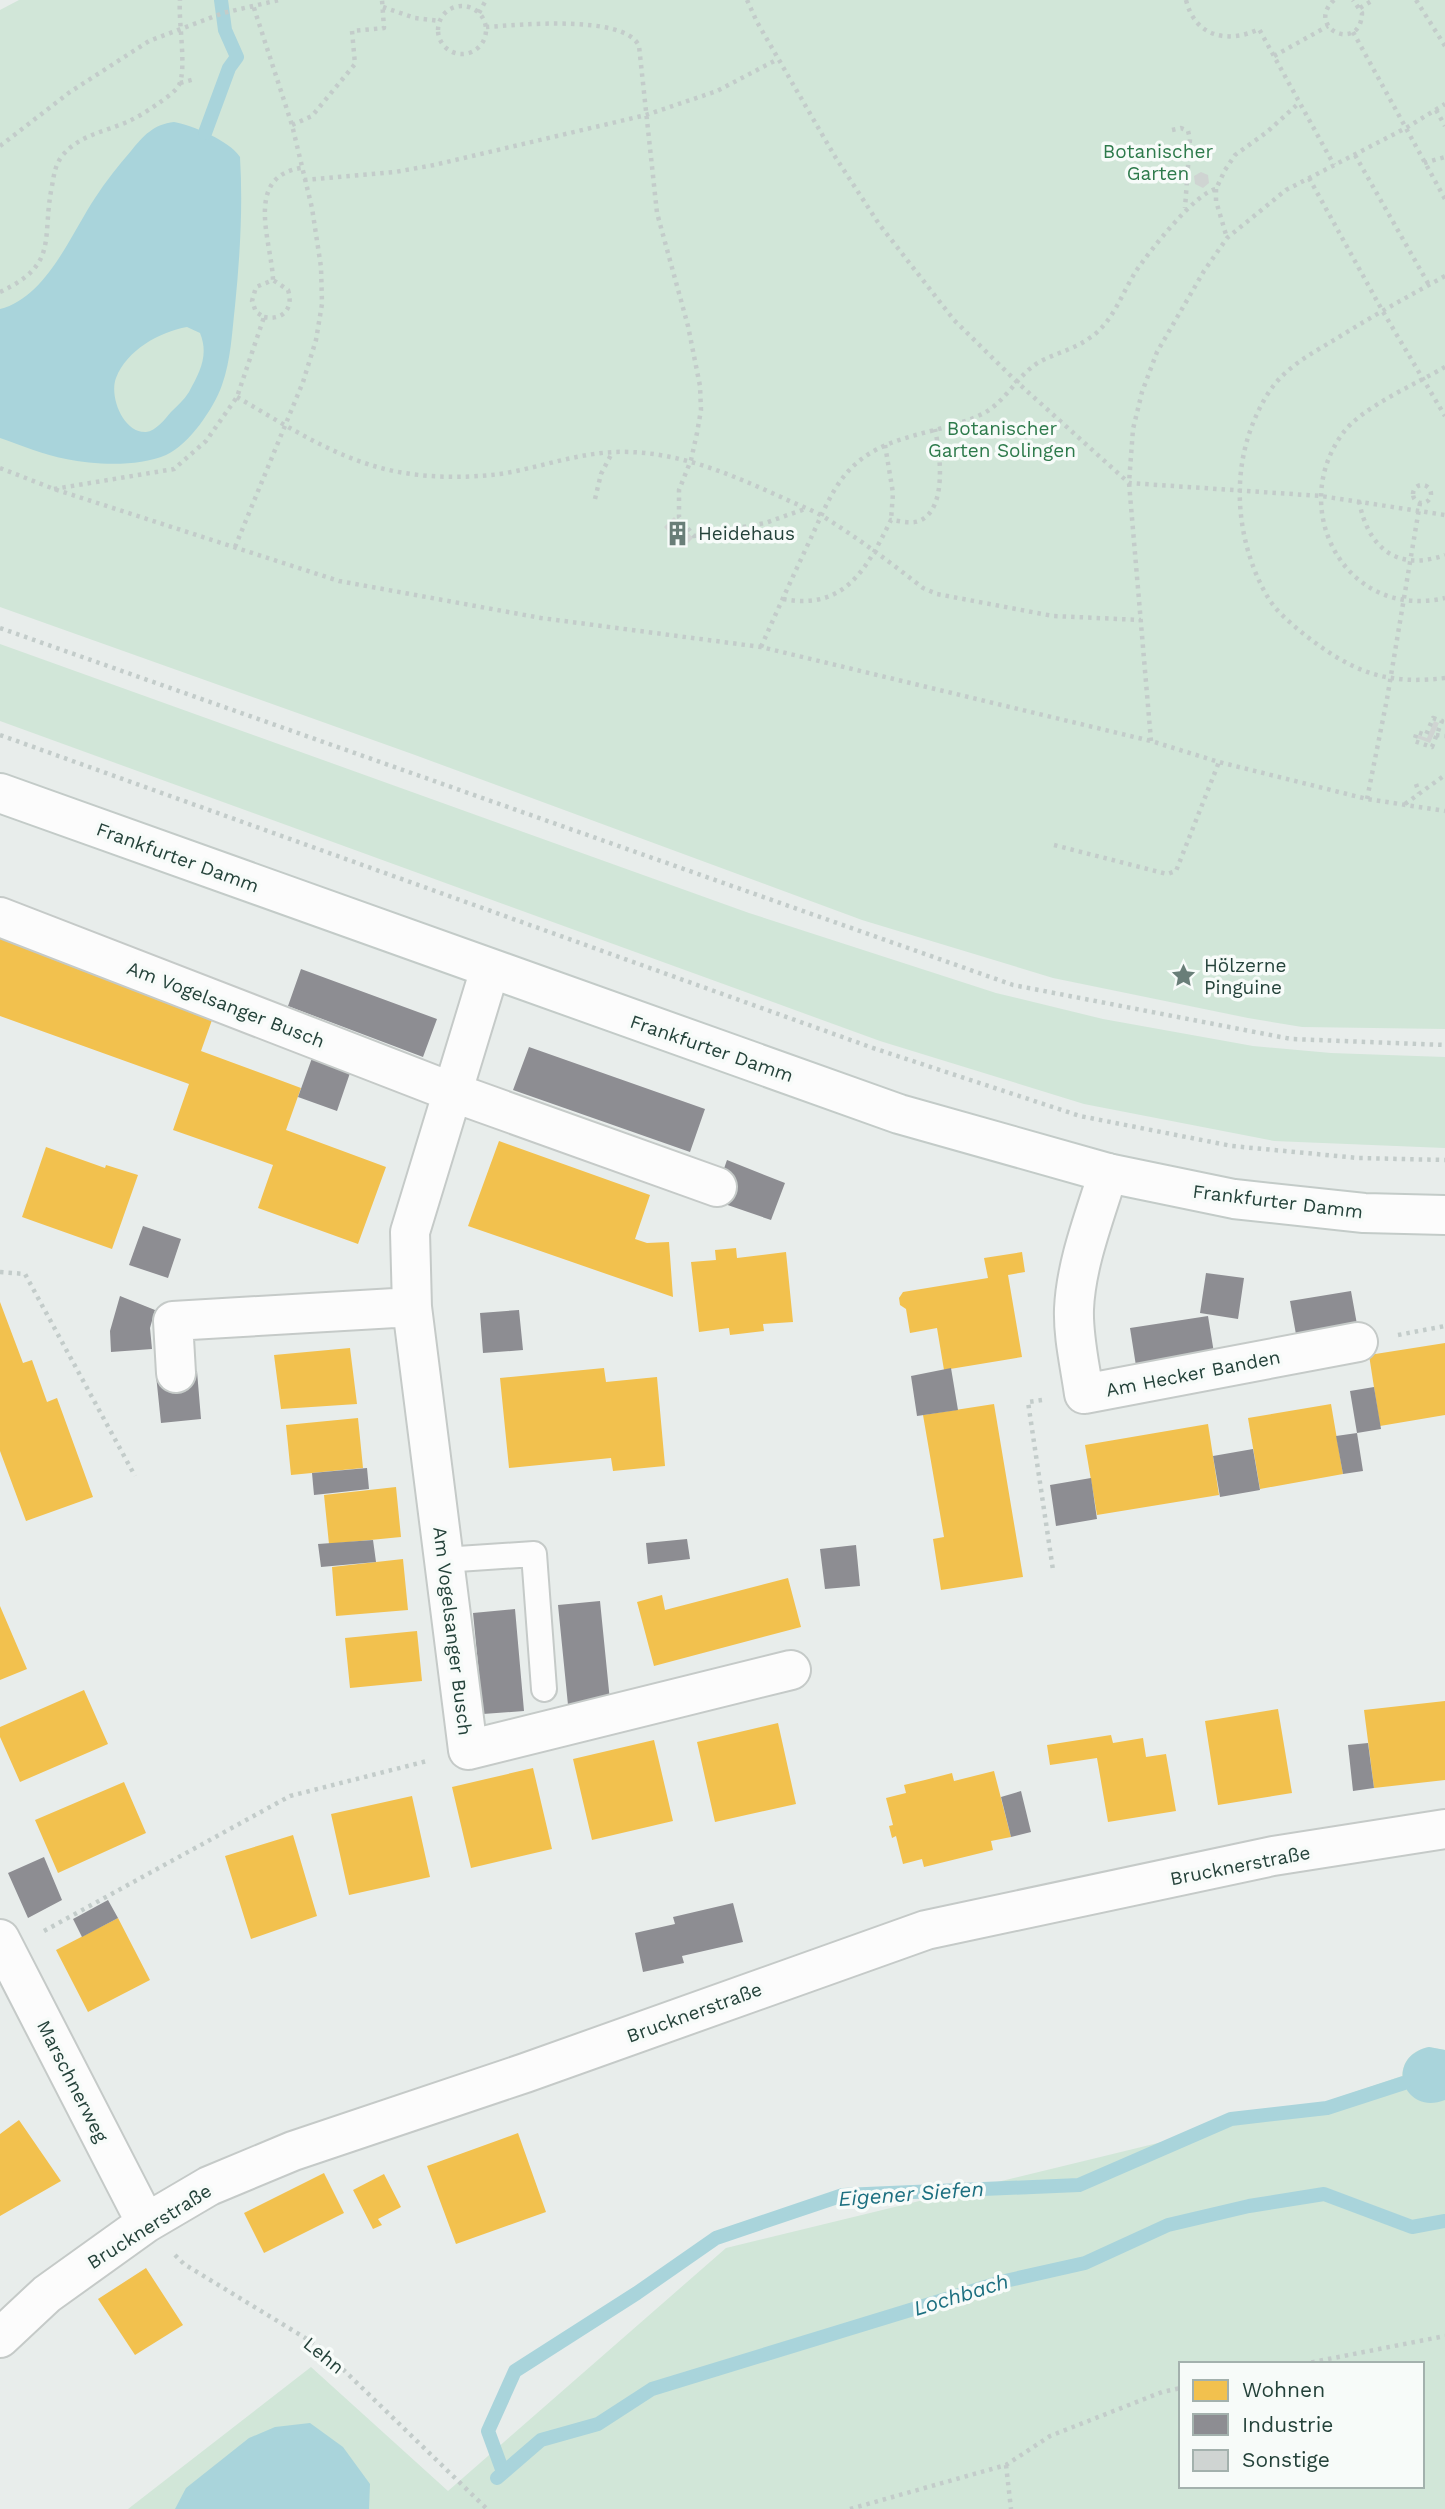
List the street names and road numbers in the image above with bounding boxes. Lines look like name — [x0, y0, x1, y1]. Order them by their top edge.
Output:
street label: Frankfurter Damm — [93, 817, 262, 898]
street label: Am Vogelsanger Busch — [124, 956, 328, 1053]
street label: Frankfurter Damm — [627, 1010, 797, 1087]
street label: Frankfurter Damm — [1192, 1180, 1364, 1223]
street label: Am Hecker Banden — [1104, 1345, 1282, 1402]
street label: Am Vogelsanger Busch — [428, 1525, 477, 1737]
street label: Brucknerstraße — [1168, 1841, 1312, 1890]
street label: Brucknerstraße — [623, 1977, 765, 2048]
street label: Marschnerweg — [32, 2016, 114, 2147]
street label: Brucknerstraße — [83, 2179, 216, 2274]
street label: Lehn — [299, 2332, 349, 2379]

